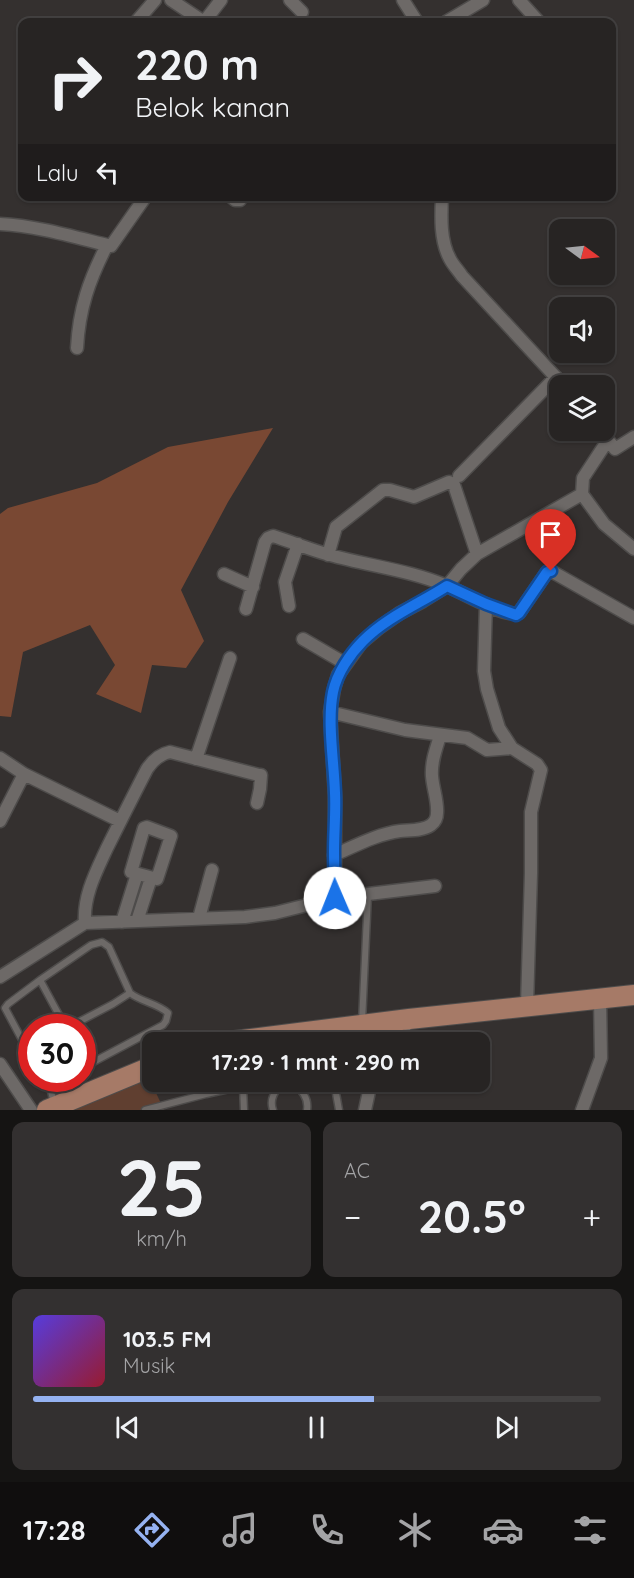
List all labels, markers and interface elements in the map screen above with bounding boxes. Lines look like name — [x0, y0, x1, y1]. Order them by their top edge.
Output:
text: 220 m — [135, 38, 259, 91]
icon: right — [36, 42, 114, 120]
text: Belok kanan — [135, 90, 290, 124]
icon: left — [91, 156, 124, 189]
text: Lalu — [36, 159, 79, 187]
north arrow — [549, 219, 615, 285]
map controls — [549, 219, 615, 441]
button: sound — [549, 297, 615, 363]
button: layers — [549, 375, 615, 441]
pin — [525, 509, 576, 571]
icon: arrive — [534, 518, 567, 551]
position arrow — [303, 866, 367, 930]
speed limit sign: 30 — [18, 1014, 96, 1092]
text: 17:29 · 1 mnt · 290 m — [212, 1048, 420, 1076]
text: 25 — [117, 1138, 206, 1236]
text: AC — [344, 1158, 370, 1183]
text: 20.5° — [418, 1188, 526, 1244]
text: − — [344, 1196, 361, 1237]
text: + — [582, 1196, 601, 1237]
text: km/h — [136, 1226, 187, 1251]
text: 103.5 FM — [123, 1325, 212, 1353]
text: Musik — [123, 1353, 175, 1378]
icon: previous — [111, 1411, 144, 1444]
icon: pause — [300, 1411, 333, 1444]
icon: next — [490, 1411, 523, 1444]
icon: directions — [131, 1509, 173, 1551]
icon: music — [219, 1509, 261, 1551]
icon: phone — [306, 1509, 348, 1551]
icon: climate — [394, 1509, 436, 1551]
icon: car — [482, 1509, 524, 1551]
icon: filters — [569, 1509, 611, 1551]
text: 17:28 — [23, 1513, 86, 1547]

